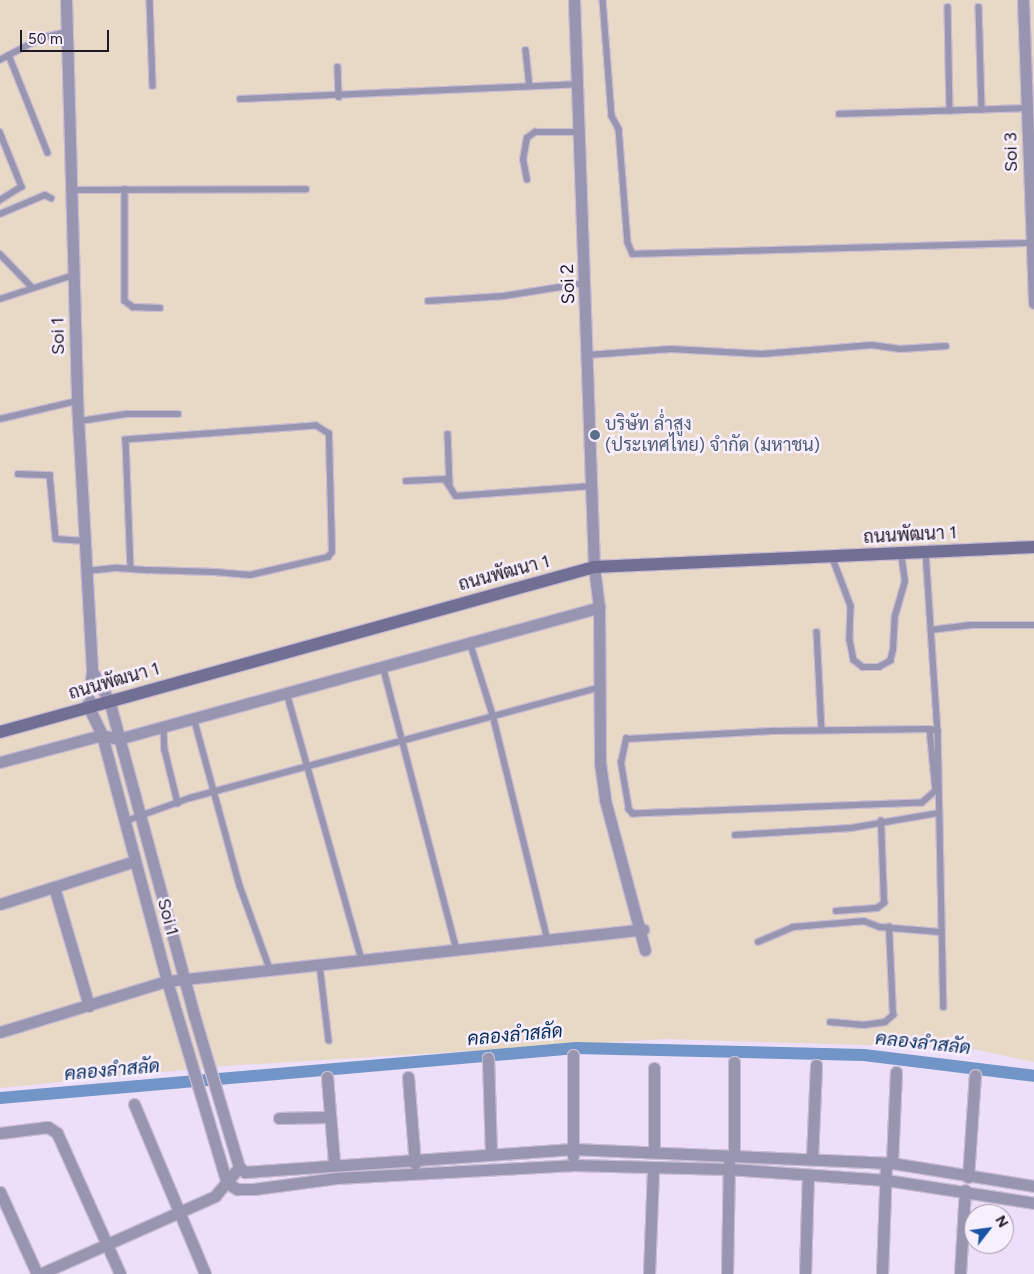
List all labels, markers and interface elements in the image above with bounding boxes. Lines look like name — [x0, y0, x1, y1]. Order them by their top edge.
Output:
scale bar — [22, 20, 111, 52]
text: 50 m — [28, 30, 63, 48]
street label: Soi 3 — [1000, 132, 1022, 172]
street label: Soi 2 — [557, 264, 579, 304]
street label: Soi 1 — [47, 317, 69, 355]
place label: บริษัท ล่ำสูง (ประเทศไทย) จำกัด (มหาชน) — [605, 414, 820, 456]
marker: บริษัท ล่ำสูง (ประเทศไทย) จำกัด (มหาชน) — [589, 429, 601, 441]
street label: ถนนพัฒนา 1 — [863, 522, 957, 548]
street label: ถนนพัฒนา 1 — [456, 550, 552, 596]
street label: ถนนพัฒนา 1 — [66, 658, 162, 704]
street label: Soi 1 — [153, 896, 183, 938]
water label: คลองลำสลัด — [466, 1019, 564, 1051]
water label: คลองลำสลัด — [874, 1027, 972, 1059]
water label: คลองลำสลัด — [63, 1054, 161, 1086]
north arrow — [964, 1204, 1014, 1254]
text: N — [991, 1213, 1012, 1231]

